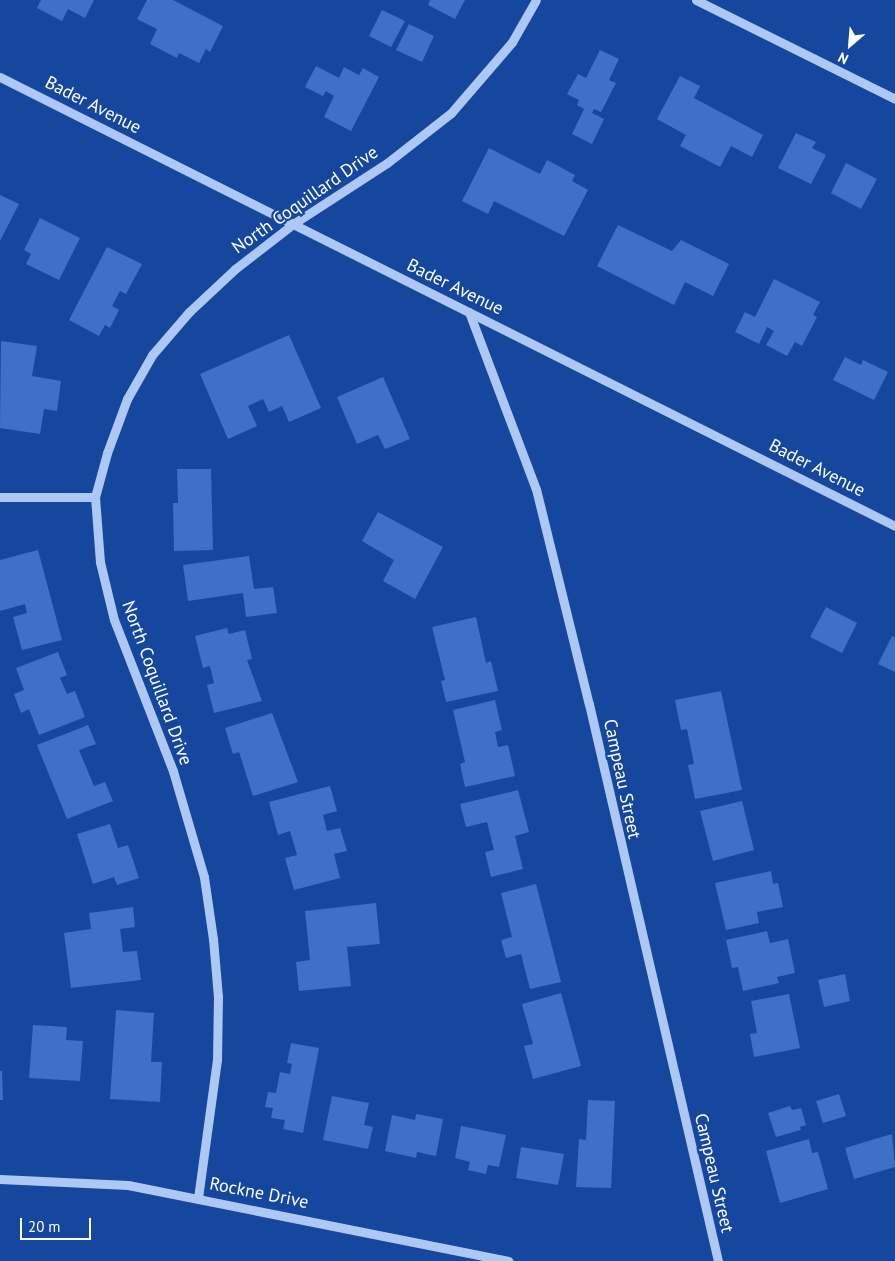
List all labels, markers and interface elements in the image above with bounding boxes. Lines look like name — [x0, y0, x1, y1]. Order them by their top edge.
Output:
north arrow — [825, 20, 875, 70]
text: N — [835, 48, 851, 68]
street label: Bader Avenue — [41, 71, 145, 139]
street label: North Coquillard Drive — [228, 142, 382, 258]
street label: Bader Avenue — [403, 254, 507, 320]
street label: Bader Avenue — [765, 434, 869, 502]
street label: North Coquillard Drive — [117, 598, 197, 768]
street label: Campeau Street — [599, 717, 645, 841]
street label: Campeau Street — [690, 1111, 738, 1235]
street label: Rockne Drive — [208, 1173, 310, 1213]
scale bar — [22, 1208, 94, 1240]
text: 20 m — [28, 1217, 61, 1236]

